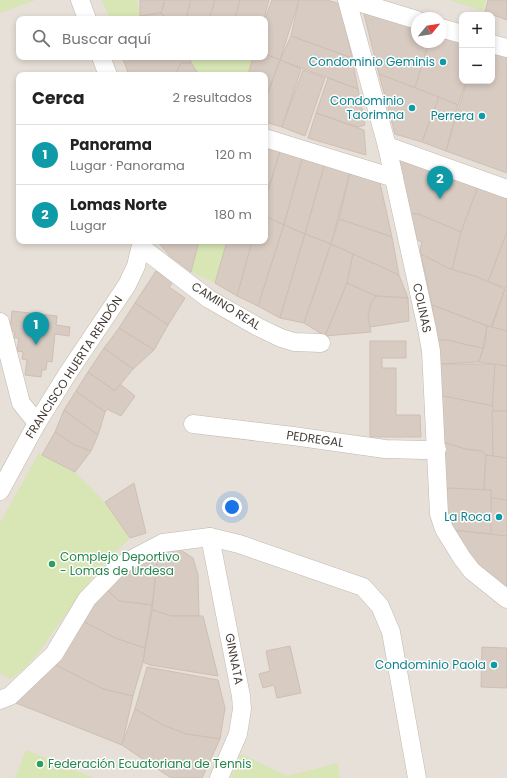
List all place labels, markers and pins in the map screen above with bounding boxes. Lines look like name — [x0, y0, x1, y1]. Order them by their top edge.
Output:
place label: Condominio Geminis — [309, 53, 435, 70]
marker: Condominio Geminis — [438, 57, 448, 67]
place label: Condominio Taorimna — [330, 92, 404, 123]
marker: Condominio Taorimna — [407, 103, 417, 113]
place label: Perrera — [431, 107, 474, 124]
marker: Perrera — [477, 111, 487, 121]
pin: 2 — [427, 166, 453, 199]
pin: 1 — [23, 312, 49, 345]
place label: La Roca — [444, 508, 491, 525]
marker: La Roca — [494, 512, 504, 522]
place label: Complejo Deportivo - Lomas de Urdesa — [60, 548, 180, 579]
marker: Complejo Deportivo - Lomas de Urdesa — [47, 559, 57, 569]
place label: Condominio Paola — [375, 656, 486, 673]
marker: Condominio Paola — [489, 660, 499, 670]
place label: Federación Ecuatoriana de Tennis — [48, 755, 252, 772]
marker: Federación Ecuatoriana de Tennis — [35, 759, 45, 769]

